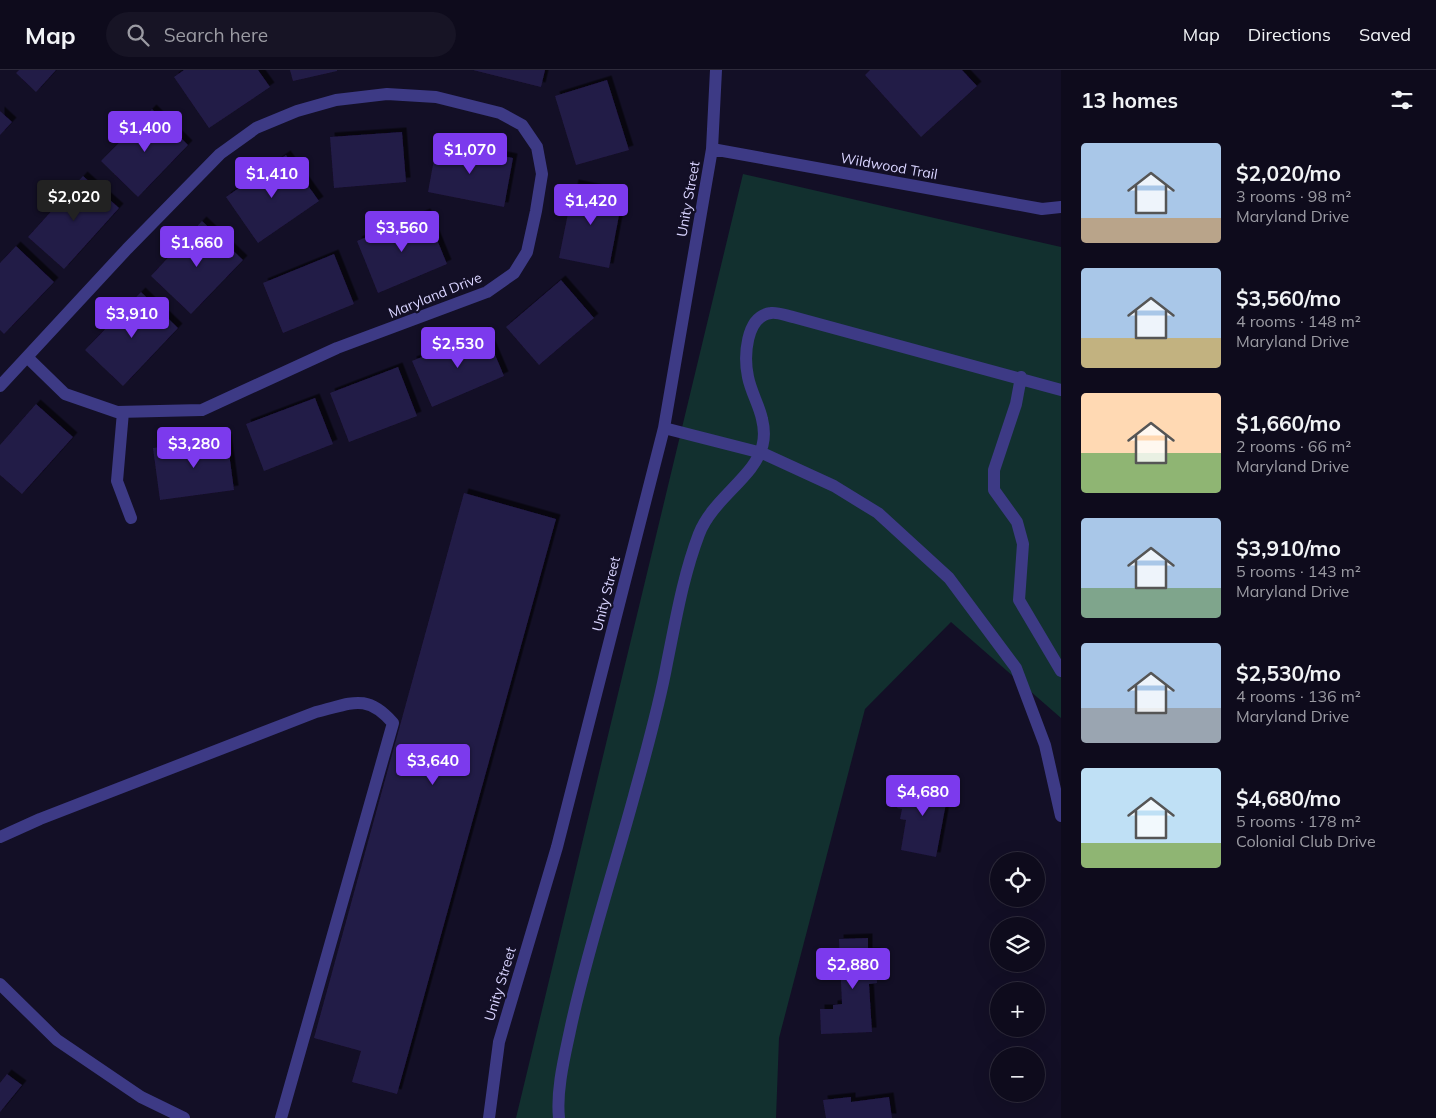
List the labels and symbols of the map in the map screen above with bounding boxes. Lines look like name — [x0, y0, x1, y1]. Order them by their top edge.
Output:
pin: $1,400 — [104, 111, 186, 153]
pin: $1,070 — [429, 132, 511, 175]
street label: Wildwood Trail — [839, 149, 939, 183]
pin: $1,410 — [231, 156, 313, 199]
street label: Unity Street — [672, 160, 704, 238]
pin: $2,020 — [33, 180, 115, 222]
pin: $1,420 — [550, 184, 632, 226]
pin: $3,560 — [361, 210, 443, 253]
pin: $1,660 — [156, 226, 238, 268]
street label: Maryland Drive — [386, 268, 484, 322]
pin: $3,910 — [91, 296, 173, 339]
pin: $2,530 — [417, 326, 499, 369]
pin: $3,280 — [153, 426, 235, 469]
street label: Unity Street — [588, 555, 624, 633]
pin: $3,640 — [392, 744, 474, 786]
pin: $4,680 — [882, 774, 964, 817]
street label: Unity Street — [480, 945, 520, 1023]
pin: $2,880 — [812, 948, 894, 990]

